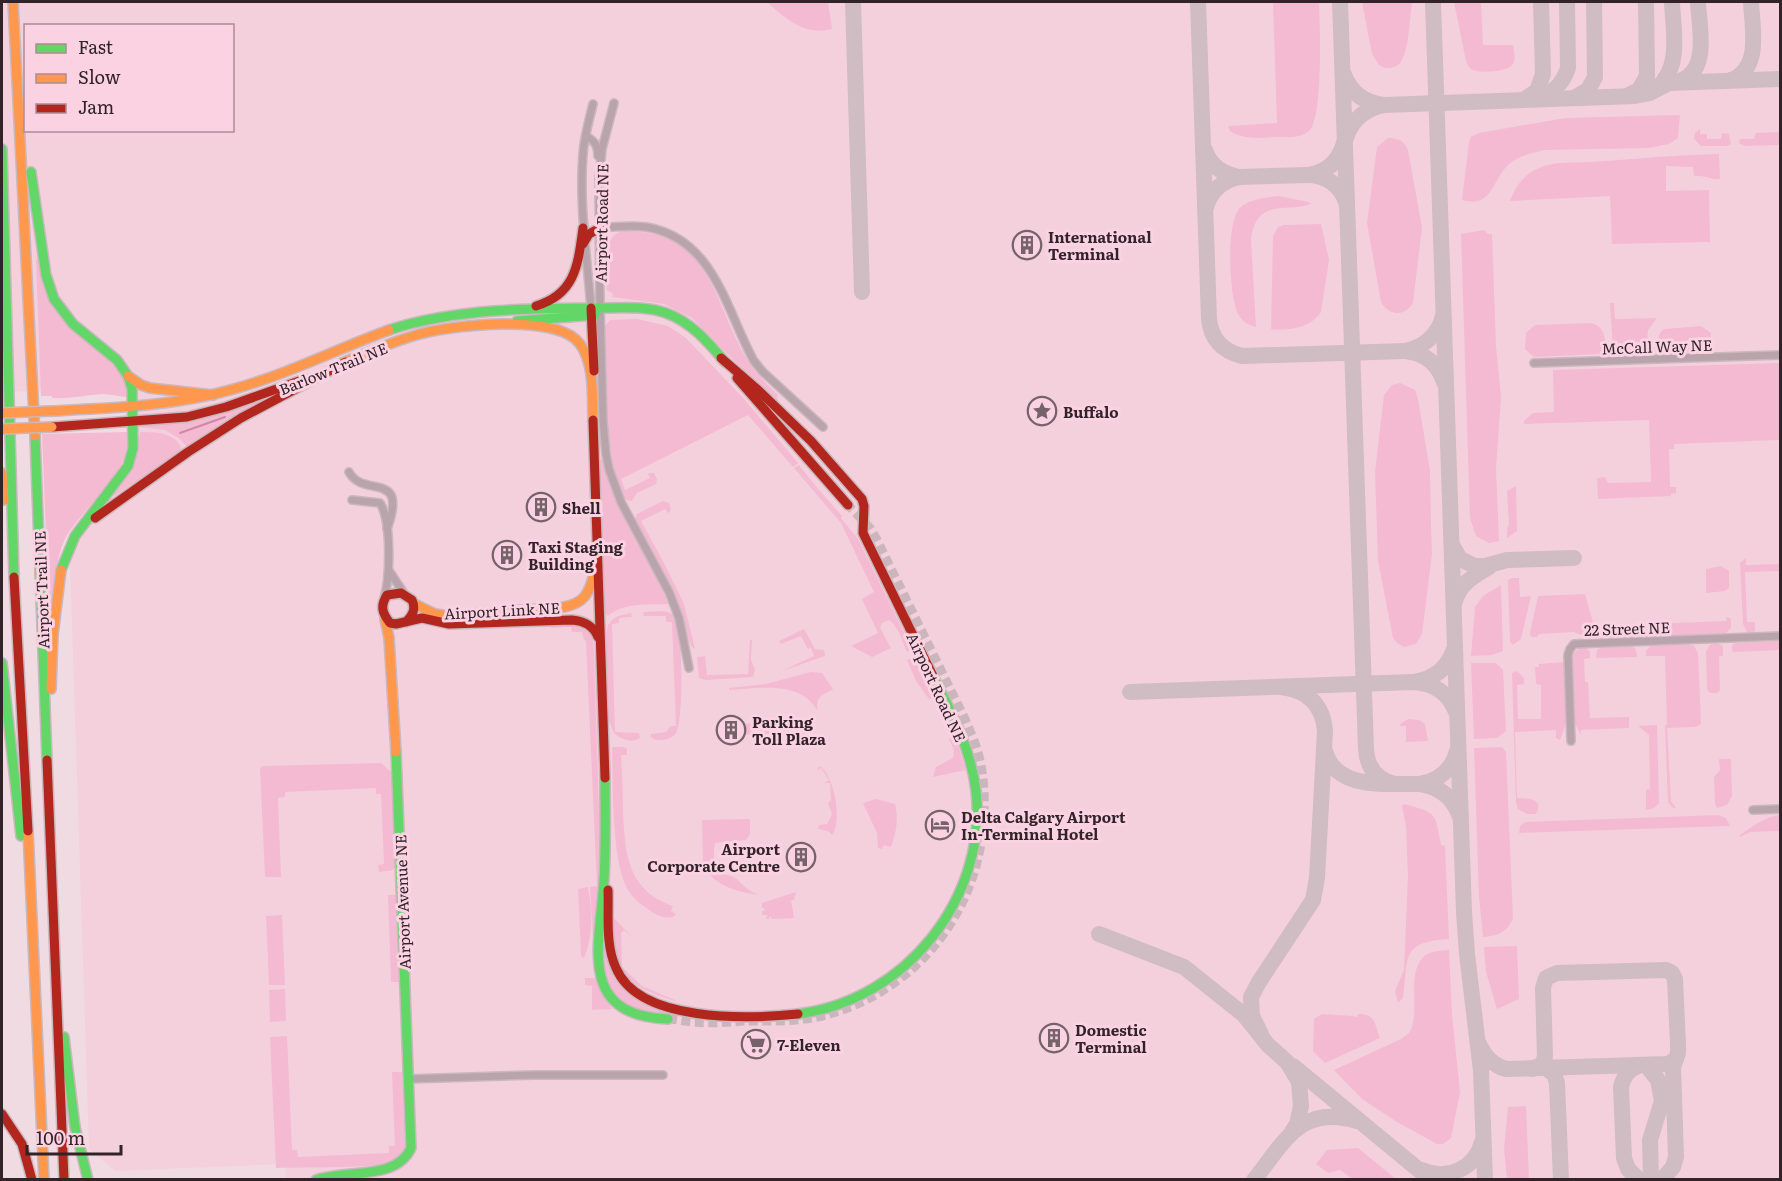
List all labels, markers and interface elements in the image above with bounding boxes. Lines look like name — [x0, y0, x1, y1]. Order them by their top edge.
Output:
legend — [24, 24, 234, 132]
text: Fast — [78, 33, 114, 60]
text: Slow — [78, 63, 121, 90]
text: Jam — [78, 93, 114, 120]
street label: Airport Road NE — [588, 163, 614, 283]
place label: International Terminal — [1048, 225, 1152, 265]
building icon: International Terminal — [1011, 229, 1043, 261]
street label: McCall Way NE — [1601, 333, 1713, 359]
street label: Barlow Trail NE — [275, 336, 391, 400]
place icon: Buffalo — [1026, 395, 1058, 427]
place label: Buffalo — [1063, 400, 1119, 423]
building icon: Shell — [525, 491, 557, 523]
place label: Shell — [562, 496, 601, 519]
street label: Airport Trail NE — [27, 531, 55, 649]
place label: Taxi Staging Building — [528, 535, 624, 575]
building icon: Taxi Staging Building — [491, 539, 523, 571]
street label: Airport Link NE — [444, 595, 560, 625]
street label: 22 Street NE — [1584, 615, 1670, 641]
street label: Airport Road NE — [902, 628, 972, 746]
place label: Parking Toll Plaza — [752, 710, 826, 750]
building icon: Parking Toll Plaza — [715, 714, 747, 746]
place label: Delta Calgary Airport In-Terminal Hotel — [961, 805, 1126, 845]
hotel icon: Delta Calgary Airport In-Terminal Hotel — [924, 809, 956, 841]
street label: Airport Avenue NE — [388, 834, 416, 970]
place label: Airport Corporate Centre — [647, 837, 781, 877]
building icon: Airport Corporate Centre — [785, 841, 817, 873]
place label: Domestic Terminal — [1075, 1018, 1147, 1058]
building icon: Domestic Terminal — [1038, 1022, 1070, 1054]
supermarket icon: 7-Eleven — [740, 1028, 772, 1060]
place label: 7-Eleven — [777, 1033, 841, 1056]
scale bar — [27, 1118, 122, 1156]
text: 100 m — [36, 1124, 85, 1151]

